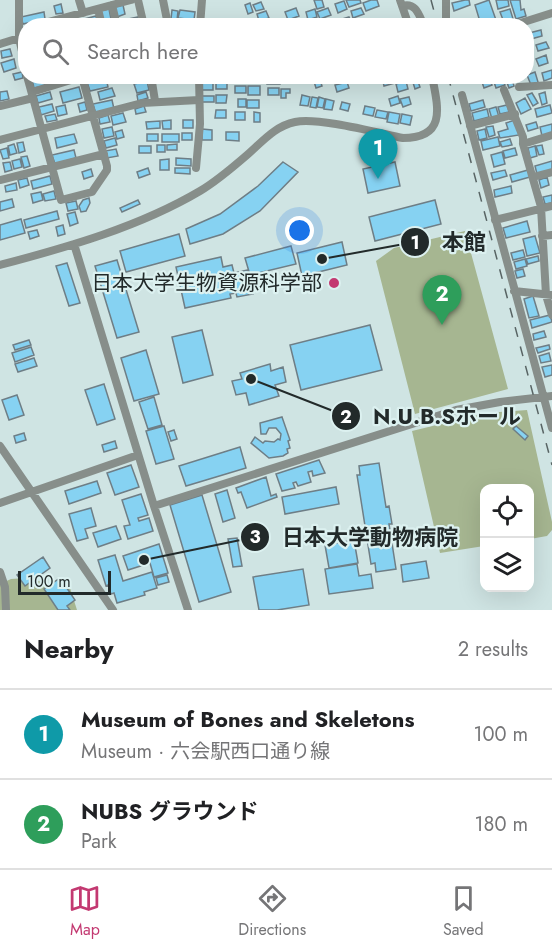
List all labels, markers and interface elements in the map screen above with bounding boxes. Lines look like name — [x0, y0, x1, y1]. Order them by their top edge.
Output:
search box — [18, 18, 534, 84]
icon: search — [39, 35, 72, 68]
text: Search here — [87, 35, 198, 67]
pin: 1 — [358, 130, 398, 179]
your location — [285, 216, 314, 245]
callout: 本館 — [400, 222, 498, 262]
text: 本館 — [442, 226, 486, 258]
text: 1 — [410, 230, 420, 256]
place label: 日本大学生物資源科学部 — [91, 268, 322, 298]
marker: 日本大学生物資源科学部 — [327, 276, 341, 290]
pin: 2 — [422, 276, 462, 325]
callout: N.U.B.Sホール — [331, 396, 533, 436]
text: N.U.B.Sホール — [373, 400, 521, 432]
text: 2 — [340, 404, 352, 430]
map controls — [480, 484, 534, 592]
button: locate — [480, 484, 534, 538]
callout: 日本大学動物病院 — [240, 517, 470, 557]
text: 日本大学動物病院 — [282, 521, 458, 553]
text: 3 — [249, 524, 261, 550]
button: layers — [480, 538, 534, 592]
scale bar — [18, 568, 111, 596]
text: 100 m — [27, 570, 71, 593]
text: Nearby — [24, 630, 113, 668]
text: 2 results — [458, 635, 528, 664]
text: Museum of Bones and Skeletons — [81, 703, 414, 735]
text: 1 — [38, 720, 49, 749]
text: 100 m — [473, 720, 528, 749]
text: Museum · 六会駅西口通り線 — [81, 737, 330, 766]
text: NUBS グラウンド — [81, 795, 259, 827]
text: 2 — [37, 810, 50, 839]
text: 180 m — [474, 810, 528, 839]
text: Park — [81, 827, 117, 856]
tab: Map — [68, 882, 101, 941]
tab: Directions — [238, 882, 306, 941]
tab: Saved — [443, 882, 484, 941]

